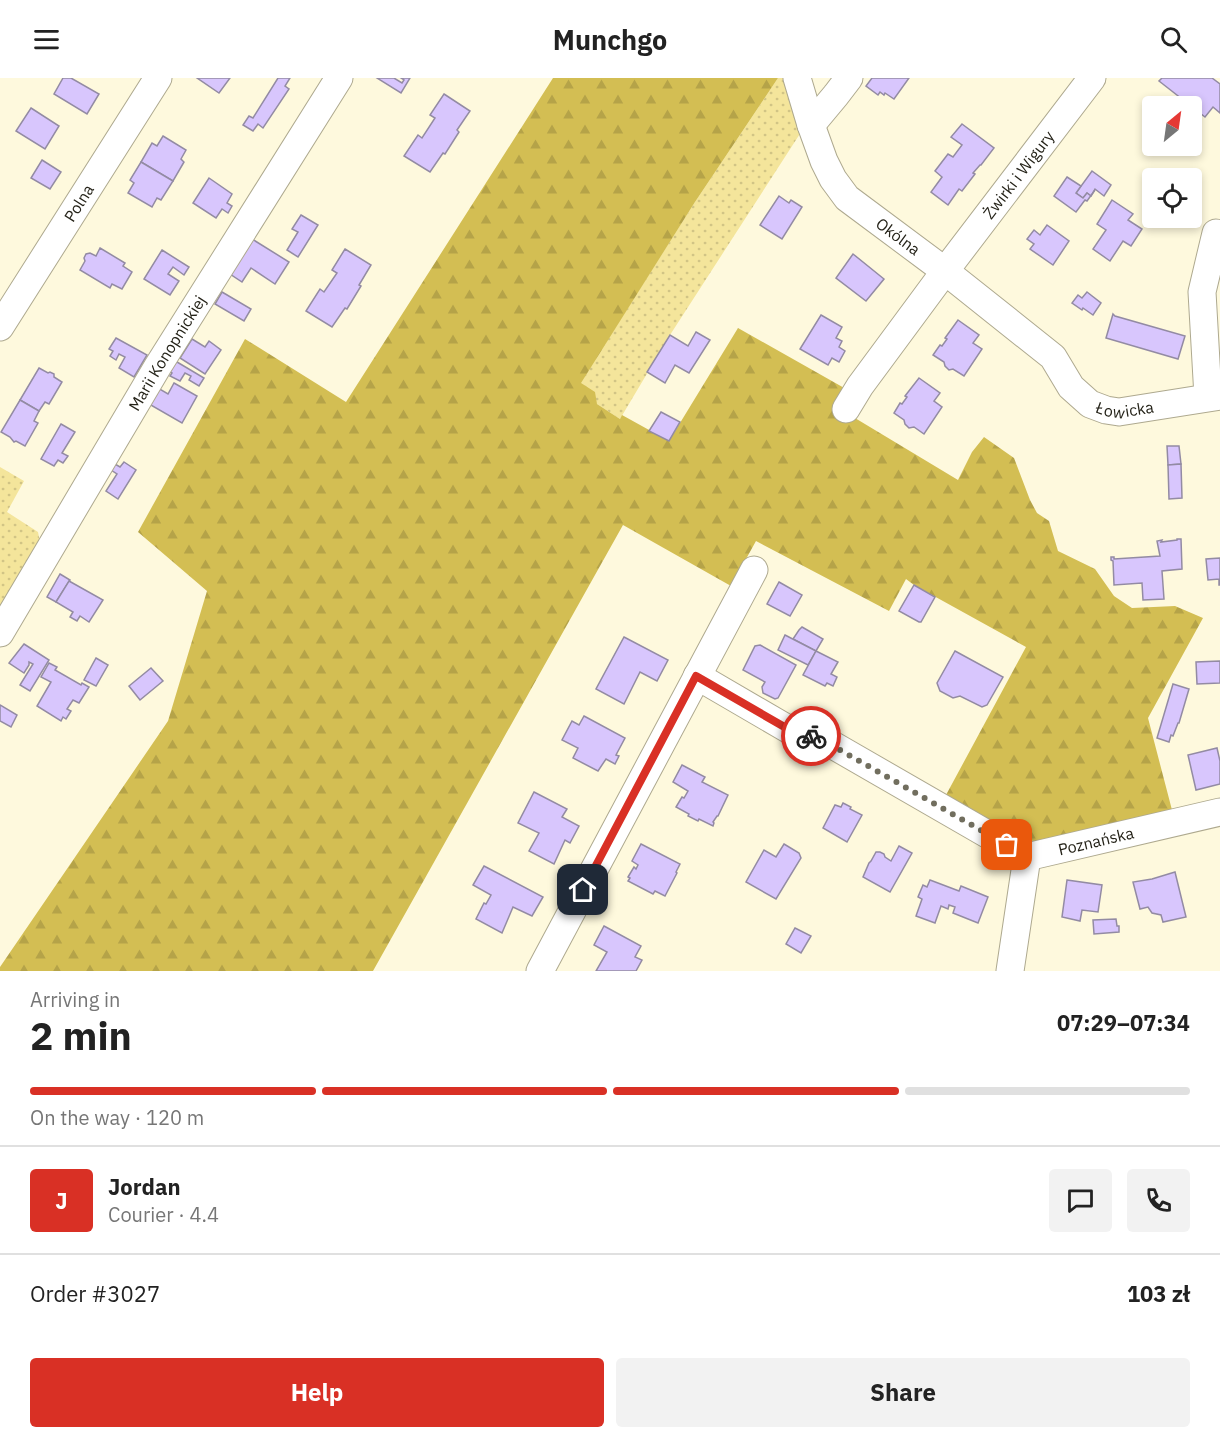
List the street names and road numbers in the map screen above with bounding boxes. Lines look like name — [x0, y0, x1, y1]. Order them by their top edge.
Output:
street label: Żwirki i Wigury — [979, 127, 1058, 223]
street label: Polna — [60, 180, 98, 225]
street label: Okólna — [872, 213, 925, 260]
street label: Marii Konopnickiej — [124, 292, 210, 414]
street label: Łowicka — [1092, 397, 1156, 423]
street label: Poznańska — [1056, 822, 1136, 859]

